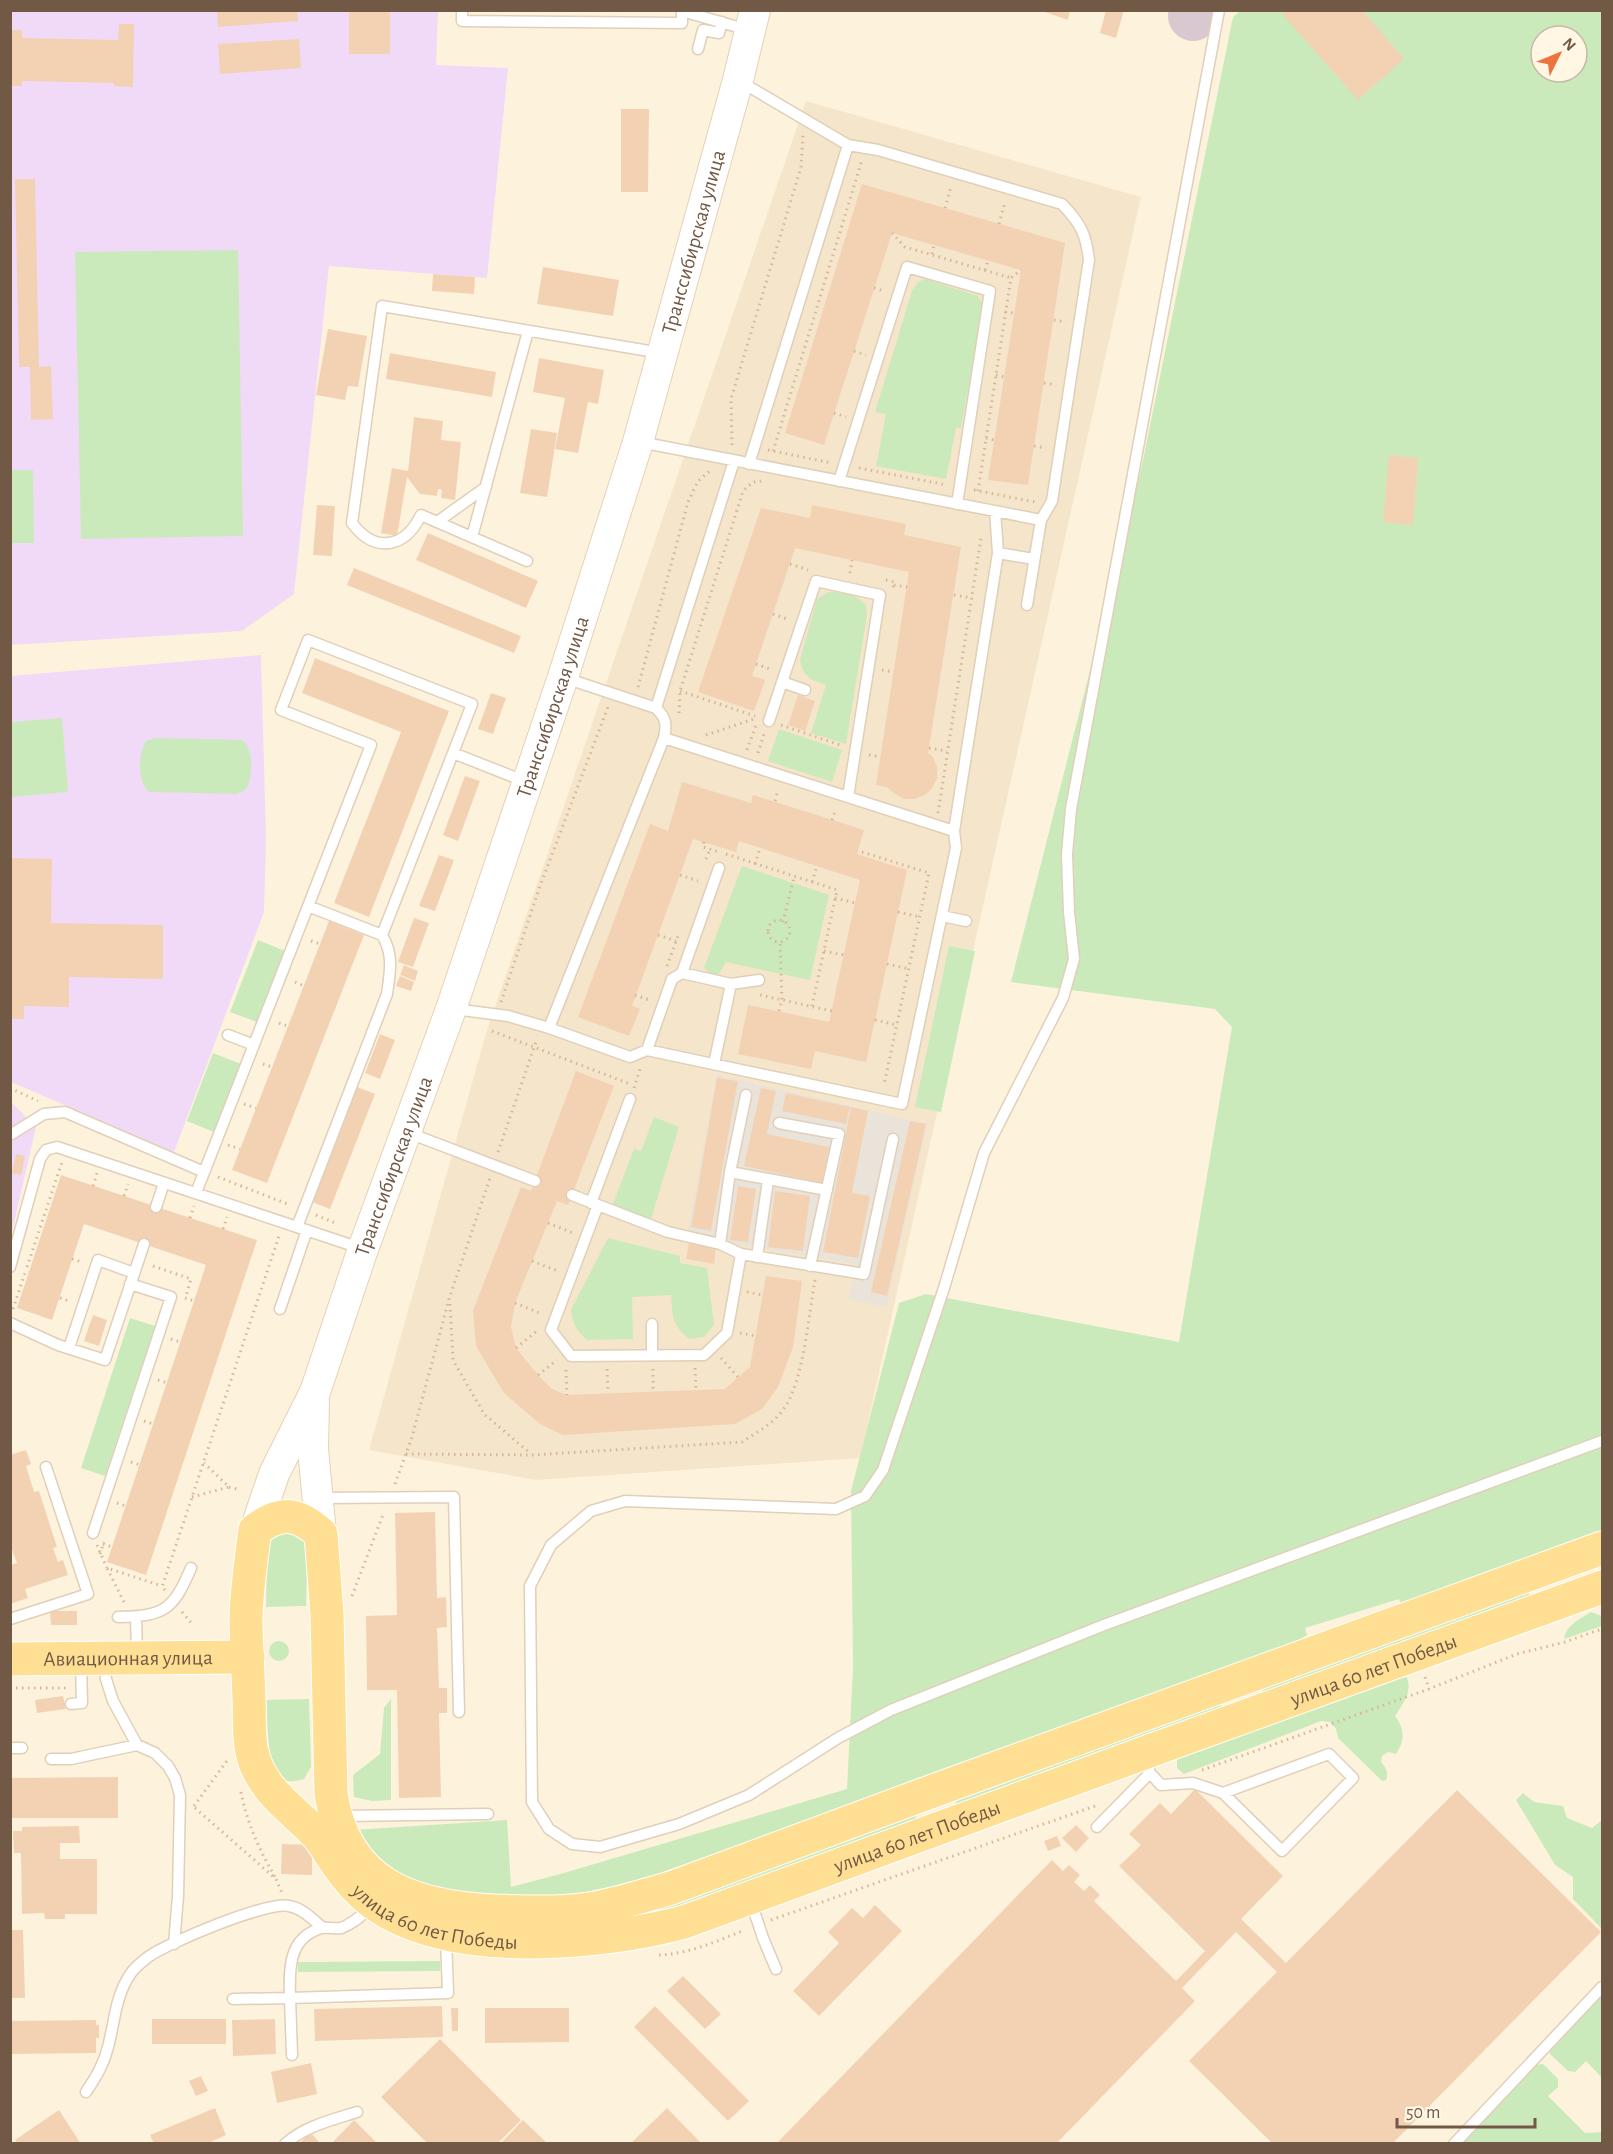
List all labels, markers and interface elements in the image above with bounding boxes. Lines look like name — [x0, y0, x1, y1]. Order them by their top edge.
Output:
north arrow — [1529, 24, 1589, 84]
text: N — [1560, 35, 1579, 54]
street label: Транссибирская улица — [658, 147, 729, 336]
street label: Транссибирская улица — [513, 613, 593, 800]
street label: Транссибирская улица — [351, 1073, 437, 1259]
street label: улица 60 лет Победы — [1287, 1630, 1460, 1710]
street label: Авиационная улица — [43, 1647, 213, 1670]
street label: улица 60 лет Победы — [830, 1797, 1003, 1877]
street label: улица 60 лет Победы — [347, 1879, 518, 1953]
scale bar — [1397, 2091, 1535, 2129]
text: 50 m — [1406, 2104, 1440, 2122]

